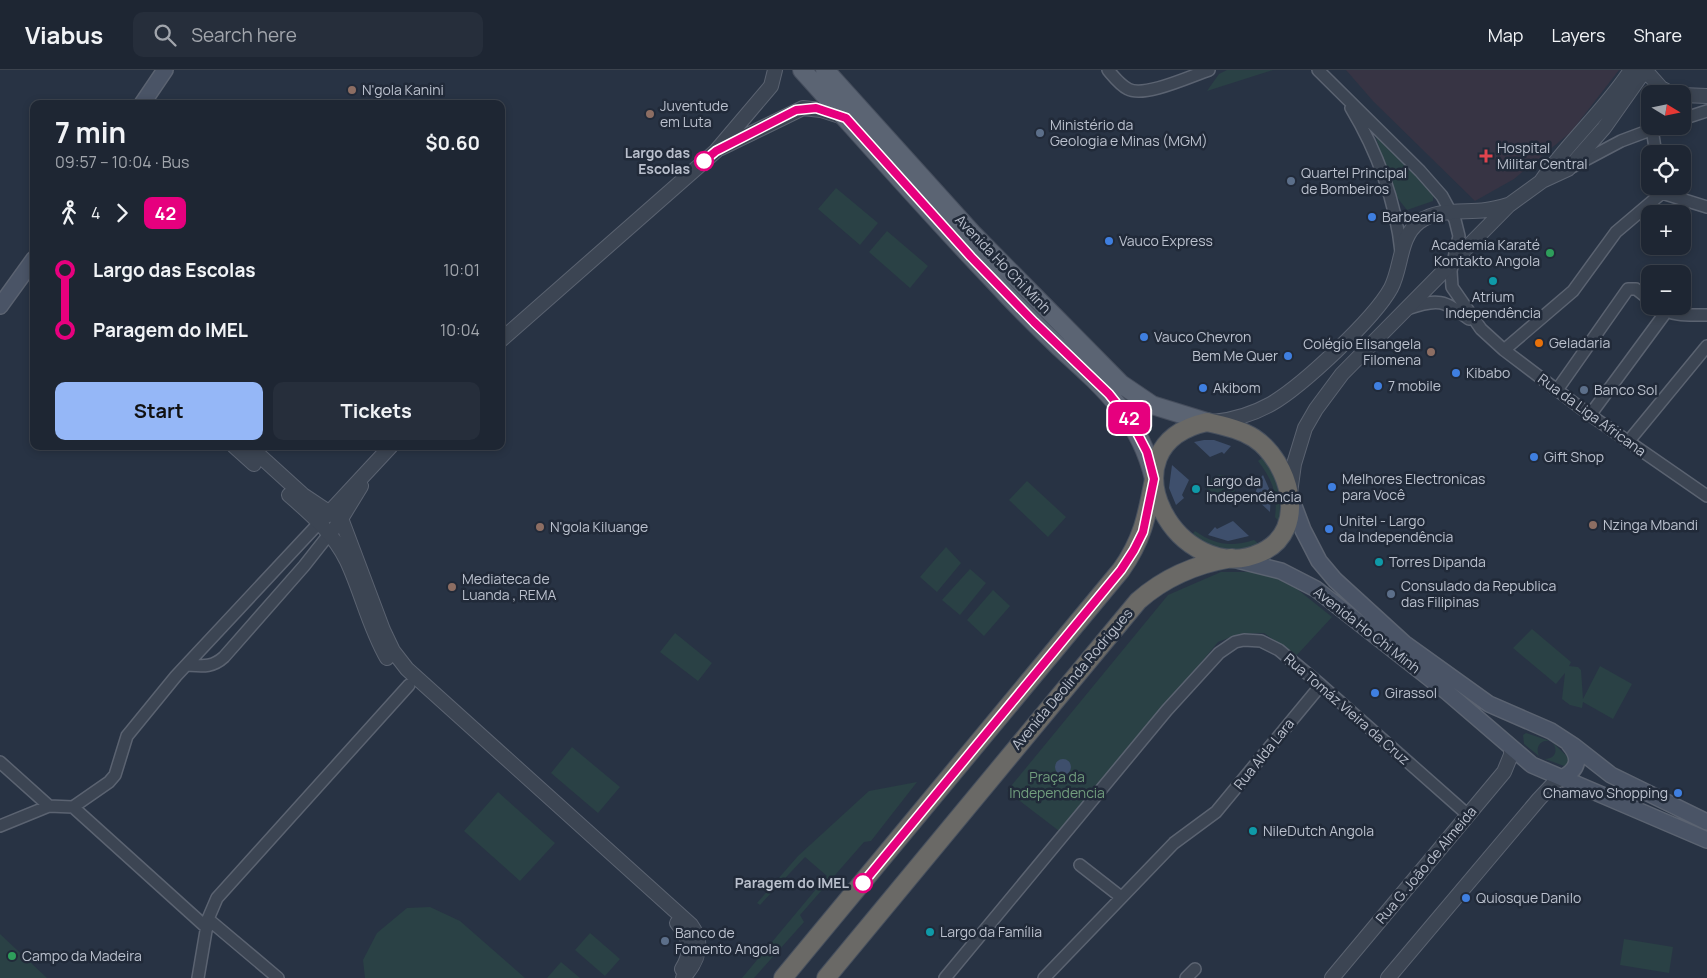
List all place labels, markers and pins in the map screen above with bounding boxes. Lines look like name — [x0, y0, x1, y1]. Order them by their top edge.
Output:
place label: N'gola Kanini — [362, 80, 444, 99]
marker: N'gola Kanini — [346, 84, 358, 96]
place label: Juventude em Luta — [660, 96, 728, 131]
marker: Juventude em Luta — [644, 108, 656, 120]
place label: Ministério da Geologia e Minas (MGM) — [1050, 115, 1208, 150]
marker: Ministério da Geologia e Minas (MGM) — [1034, 127, 1046, 139]
place label: Hospital Militar Central — [1497, 138, 1588, 173]
place label: Largo das Escolas — [625, 143, 690, 178]
marker: Hospital Militar Central — [1479, 149, 1493, 163]
marker: Largo das Escolas — [694, 151, 714, 171]
place label: Quartel Principal de Bombeiros — [1301, 163, 1407, 198]
marker: Quartel Principal de Bombeiros — [1285, 175, 1297, 187]
place label: Barbearia — [1382, 207, 1444, 226]
marker: Barbearia — [1366, 211, 1378, 223]
place label: Vauco Express — [1119, 231, 1213, 250]
marker: Vauco Express — [1103, 235, 1115, 247]
place label: Academia Karaté Kontakto Angola — [1431, 235, 1540, 270]
marker: Academia Karaté Kontakto Angola — [1544, 247, 1556, 259]
marker: Atrium Independência — [1487, 275, 1499, 287]
place label: Atrium Independência — [1445, 287, 1541, 322]
place label: Vauco Chevron — [1154, 327, 1251, 346]
marker: Vauco Chevron — [1138, 331, 1150, 343]
place label: Geladaria — [1549, 333, 1610, 352]
place label: Colégio Elisangela Filomena — [1303, 334, 1421, 369]
marker: Geladaria — [1533, 337, 1545, 349]
place label: Bem Me Quer — [1192, 346, 1278, 365]
marker: Colégio Elisangela Filomena — [1425, 346, 1437, 358]
marker: Bem Me Quer — [1282, 350, 1294, 362]
place label: Kibabo — [1466, 363, 1510, 382]
marker: Kibabo — [1450, 367, 1462, 379]
place label: 7 mobile — [1388, 376, 1441, 395]
place label: Akibom — [1213, 378, 1261, 397]
marker: 7 mobile — [1372, 380, 1384, 392]
place label: Banco Sol — [1594, 380, 1657, 399]
marker: Akibom — [1197, 382, 1209, 394]
marker: Banco Sol — [1578, 384, 1590, 396]
place label: Gift Shop — [1544, 447, 1604, 466]
marker: Gift Shop — [1528, 451, 1540, 463]
place label: Melhores Electronicas para Você — [1342, 469, 1485, 504]
place label: Largo da Independência — [1206, 471, 1301, 506]
marker: Melhores Electronicas para Você — [1326, 481, 1338, 493]
marker: Largo da Independência — [1190, 483, 1202, 495]
place label: Unitel - Largo da Independência — [1339, 511, 1453, 546]
place label: Nzinga Mbandi — [1603, 515, 1698, 534]
place label: N'gola Kiluange — [550, 517, 648, 536]
marker: Nzinga Mbandi — [1587, 519, 1599, 531]
marker: N'gola Kiluange — [534, 521, 546, 533]
marker: Unitel - Largo da Independência — [1323, 523, 1335, 535]
place label: Torres Dipanda — [1389, 552, 1486, 571]
marker: Torres Dipanda — [1373, 556, 1385, 568]
place label: Mediateca de Luanda , REMA — [462, 569, 556, 604]
place label: Consulado da Republica das Filipinas — [1401, 576, 1556, 611]
marker: Mediateca de Luanda , REMA — [446, 581, 458, 593]
marker: Consulado da Republica das Filipinas — [1385, 588, 1397, 600]
place label: Girassol — [1385, 683, 1437, 702]
marker: Girassol — [1369, 687, 1381, 699]
place label: Chamavo Shopping — [1543, 783, 1668, 802]
marker: Chamavo Shopping — [1672, 787, 1684, 799]
place label: NileDutch Angola — [1263, 821, 1374, 840]
marker: NileDutch Angola — [1247, 825, 1259, 837]
place label: Paragem do IMEL — [735, 873, 850, 892]
marker: Paragem do IMEL — [853, 873, 873, 893]
place label: Quiosque Danilo — [1476, 888, 1581, 907]
marker: Quiosque Danilo — [1460, 892, 1472, 904]
place label: Largo da Família — [940, 922, 1042, 941]
place label: Banco de Fomento Angola — [675, 923, 779, 958]
marker: Largo da Família — [924, 926, 936, 938]
marker: Banco de Fomento Angola — [659, 935, 671, 947]
place label: Campo da Madeira — [22, 946, 142, 965]
marker: Campo da Madeira — [6, 950, 18, 962]

